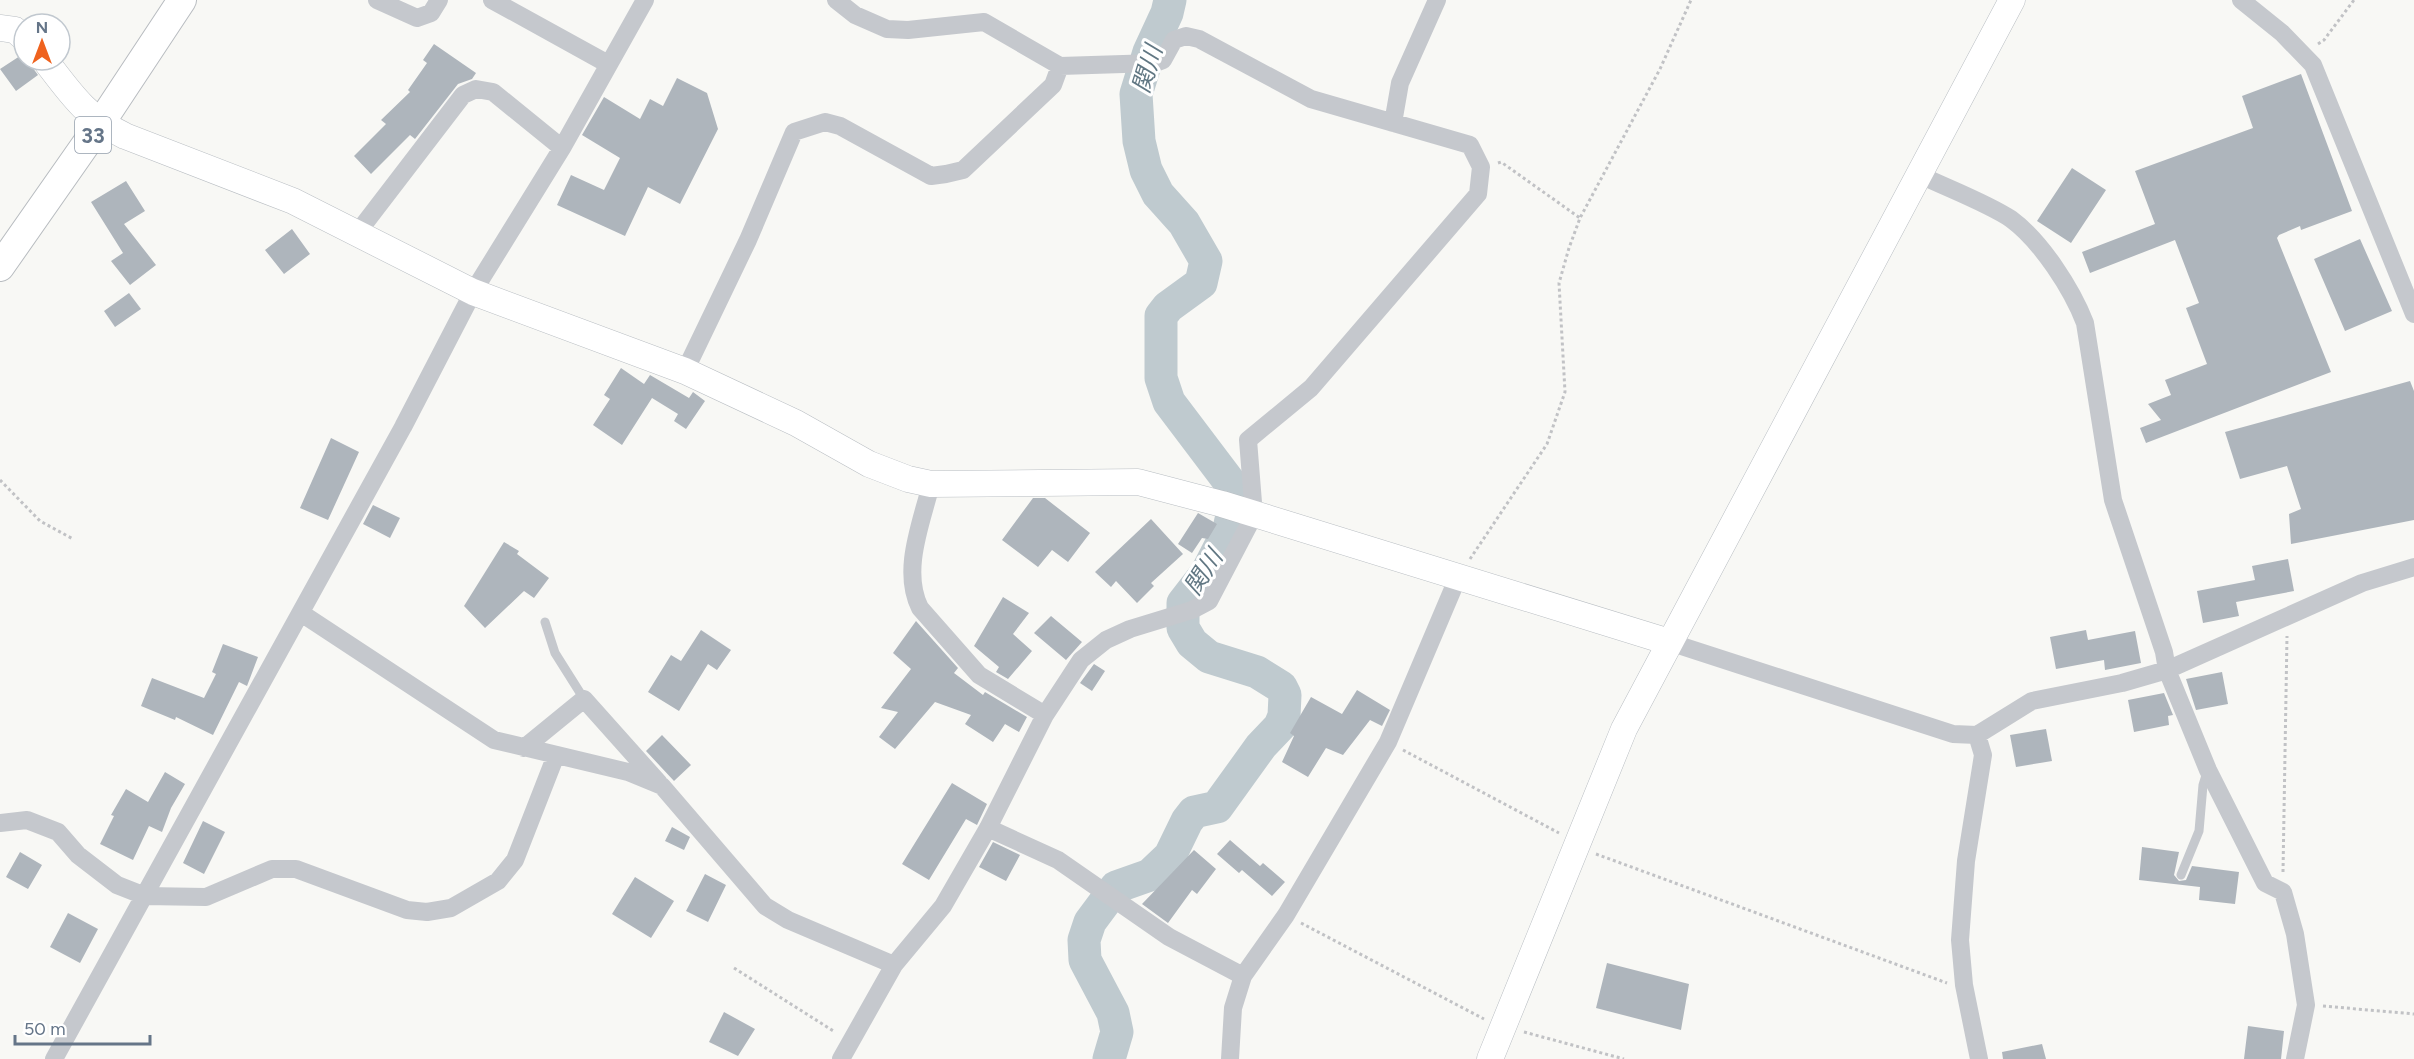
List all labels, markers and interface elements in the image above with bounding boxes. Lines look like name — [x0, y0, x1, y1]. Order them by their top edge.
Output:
north arrow — [12, 12, 72, 72]
text: N — [36, 18, 48, 37]
water label: 関川 — [1126, 39, 1169, 96]
road number: 33 — [75, 117, 111, 153]
water label: 関川 — [1178, 541, 1230, 600]
scale bar — [15, 1008, 150, 1046]
text: 50 m — [24, 1018, 66, 1040]

